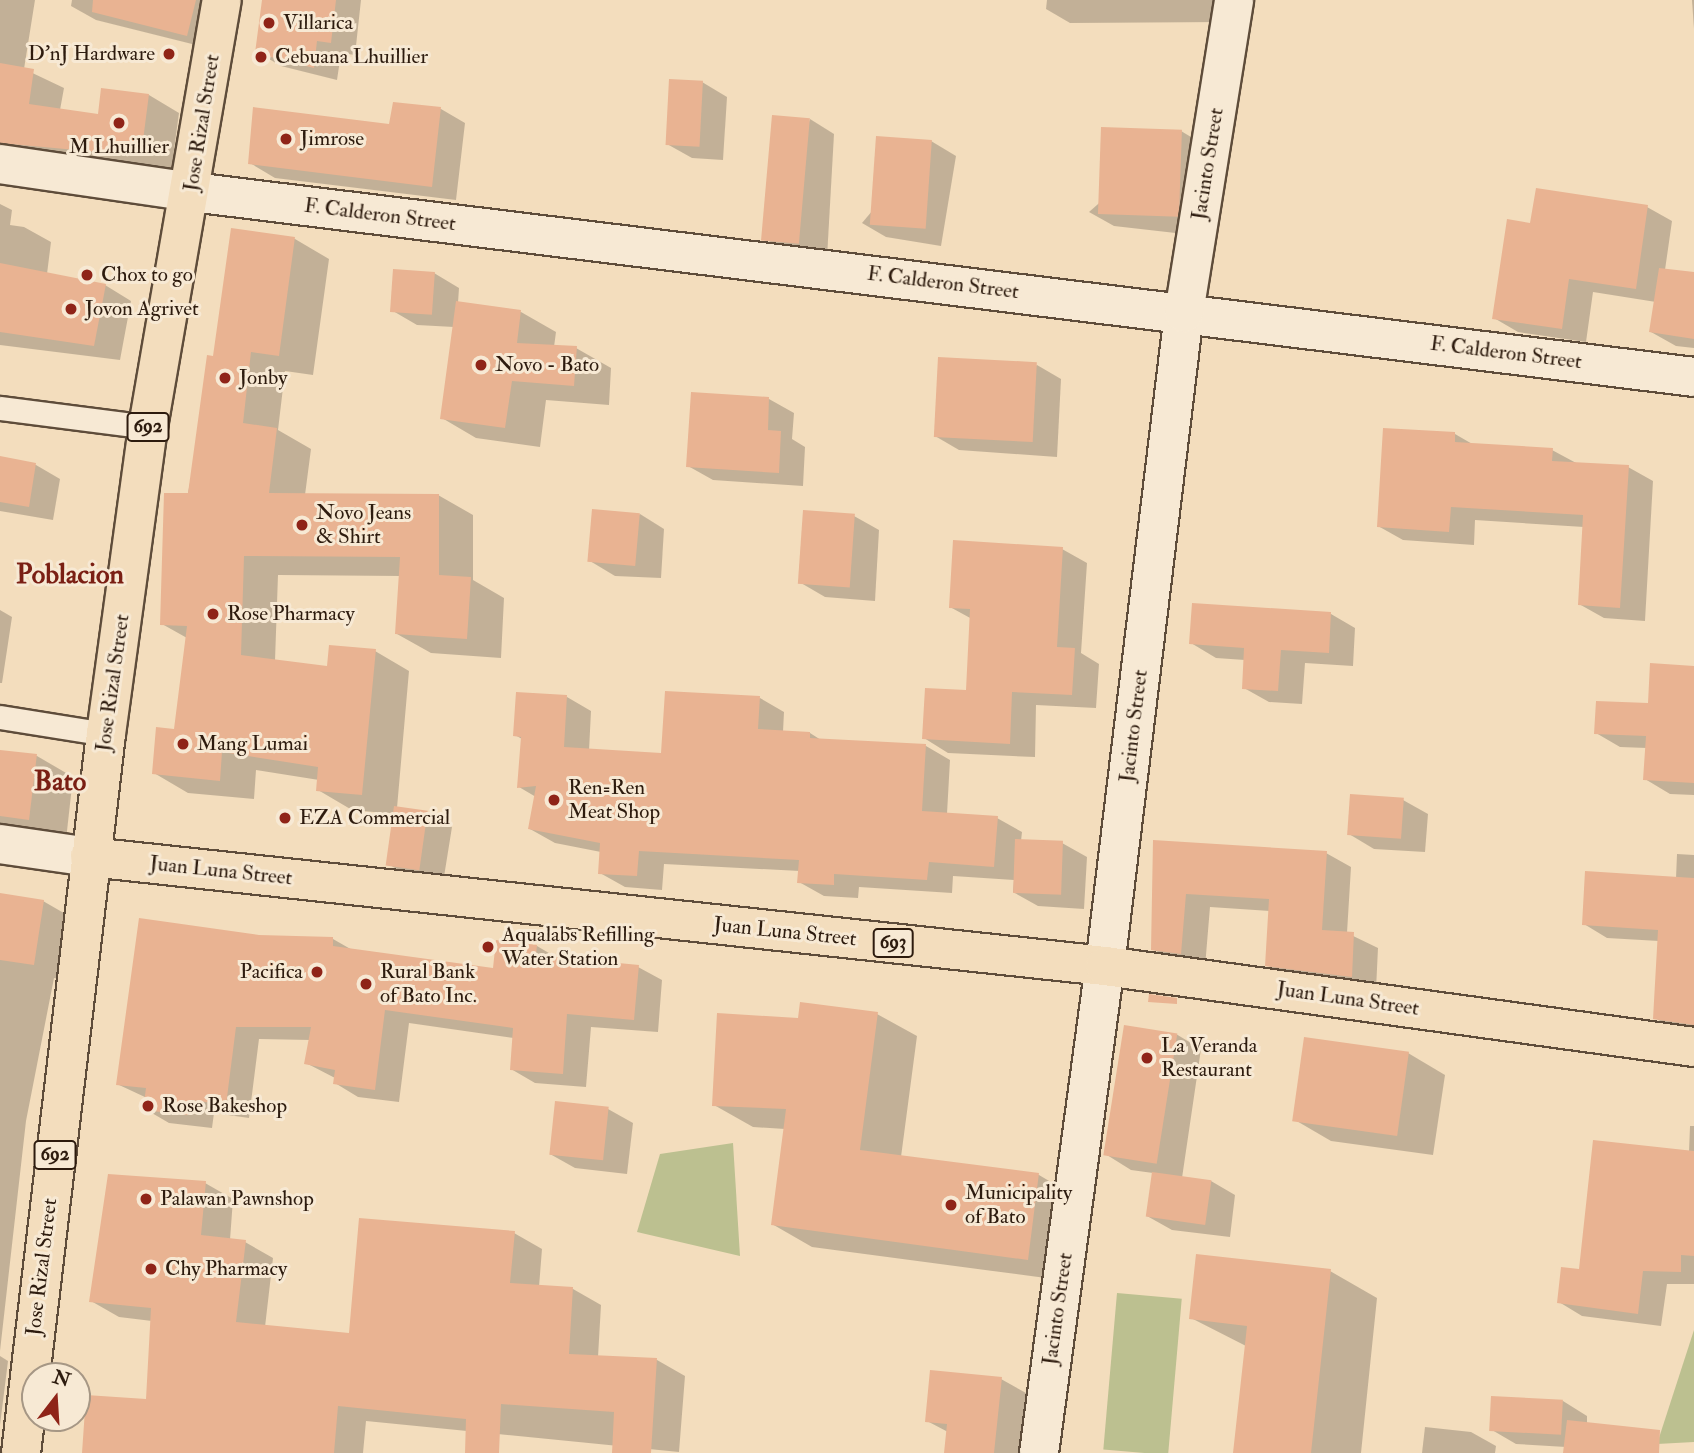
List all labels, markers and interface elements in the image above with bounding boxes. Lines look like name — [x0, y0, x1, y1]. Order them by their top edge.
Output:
place label: Villarica — [283, 10, 353, 36]
marker: Villarica — [261, 15, 277, 31]
place label: D'nJ Hardware — [28, 41, 155, 67]
place label: Cebuana Lhuillier — [275, 44, 428, 70]
marker: D'nJ Hardware — [161, 46, 177, 62]
marker: Cebuana Lhuillier — [253, 49, 269, 65]
street label: Jose Rizal Street — [179, 53, 225, 193]
street label: Jacinto Street — [1187, 106, 1229, 222]
marker: M Lhuillier — [111, 115, 127, 131]
place label: Jimrose — [300, 126, 364, 152]
marker: Jimrose — [278, 131, 294, 147]
place label: M Lhuillier — [69, 134, 169, 160]
street label: F. Calderon Street — [303, 193, 457, 237]
street label: F. Calderon Street — [866, 261, 1020, 305]
place label: Chox to go — [101, 262, 193, 288]
marker: Chox to go — [79, 267, 95, 283]
place label: Jovon Agrivet — [85, 296, 199, 322]
marker: Jovon Agrivet — [63, 301, 79, 317]
street label: F. Calderon Street — [1429, 331, 1583, 375]
place label: Novo - Bato — [495, 352, 599, 378]
marker: Novo - Bato — [473, 357, 489, 373]
place label: Jonby — [239, 365, 287, 391]
marker: Jonby — [217, 370, 233, 386]
road number: 692 — [125, 412, 171, 442]
place label: Novo Jeans & Shirt — [316, 500, 411, 550]
marker: Novo Jeans & Shirt — [294, 517, 310, 533]
district label: Poblacion — [16, 558, 124, 592]
place label: Rose Pharmacy — [227, 601, 355, 627]
marker: Rose Pharmacy — [205, 606, 221, 622]
street label: Jose Rizal Street — [91, 613, 135, 753]
street label: Jacinto Street — [1115, 668, 1153, 784]
place label: Mang Lumai — [197, 731, 308, 757]
marker: Mang Lumai — [175, 736, 191, 752]
district label: Bato — [34, 765, 86, 799]
place label: Ren=Ren Meat Shop — [568, 775, 660, 825]
marker: Ren=Ren Meat Shop — [546, 792, 562, 808]
place label: EZA Commercial — [299, 805, 450, 831]
marker: EZA Commercial — [277, 810, 293, 826]
street label: Juan Luna Street — [148, 851, 294, 891]
street label: Juan Luna Street — [712, 912, 858, 952]
place label: Aqualabs Refilling Water Station — [502, 922, 654, 972]
road number: 693 — [872, 928, 914, 959]
marker: Aqualabs Refilling Water Station — [480, 939, 496, 955]
place label: Pacifica — [240, 959, 303, 985]
place label: Rural Bank of Bato Inc. — [380, 959, 477, 1009]
marker: Pacifica — [309, 964, 325, 980]
marker: Rural Bank of Bato Inc. — [358, 976, 374, 992]
street label: Juan Luna Street — [1275, 977, 1421, 1021]
place label: La Veranda Restaurant — [1161, 1033, 1257, 1083]
marker: La Veranda Restaurant — [1139, 1050, 1155, 1066]
place label: Rose Bakeshop — [162, 1093, 287, 1119]
marker: Rose Bakeshop — [140, 1098, 156, 1114]
road number: 692 — [32, 1140, 78, 1170]
place label: Municipality of Bato — [965, 1180, 1072, 1230]
place label: Palawan Pawnshop — [160, 1186, 314, 1212]
marker: Palawan Pawnshop — [138, 1191, 154, 1207]
street label: Jose Rizal Street — [21, 1197, 63, 1337]
marker: Municipality of Bato — [943, 1197, 959, 1213]
street label: Jacinto Street — [1038, 1251, 1078, 1367]
place label: Chy Pharmacy — [165, 1256, 287, 1282]
marker: Chy Pharmacy — [143, 1261, 159, 1277]
north arrow — [21, 1362, 91, 1432]
text: N — [50, 1365, 73, 1393]

